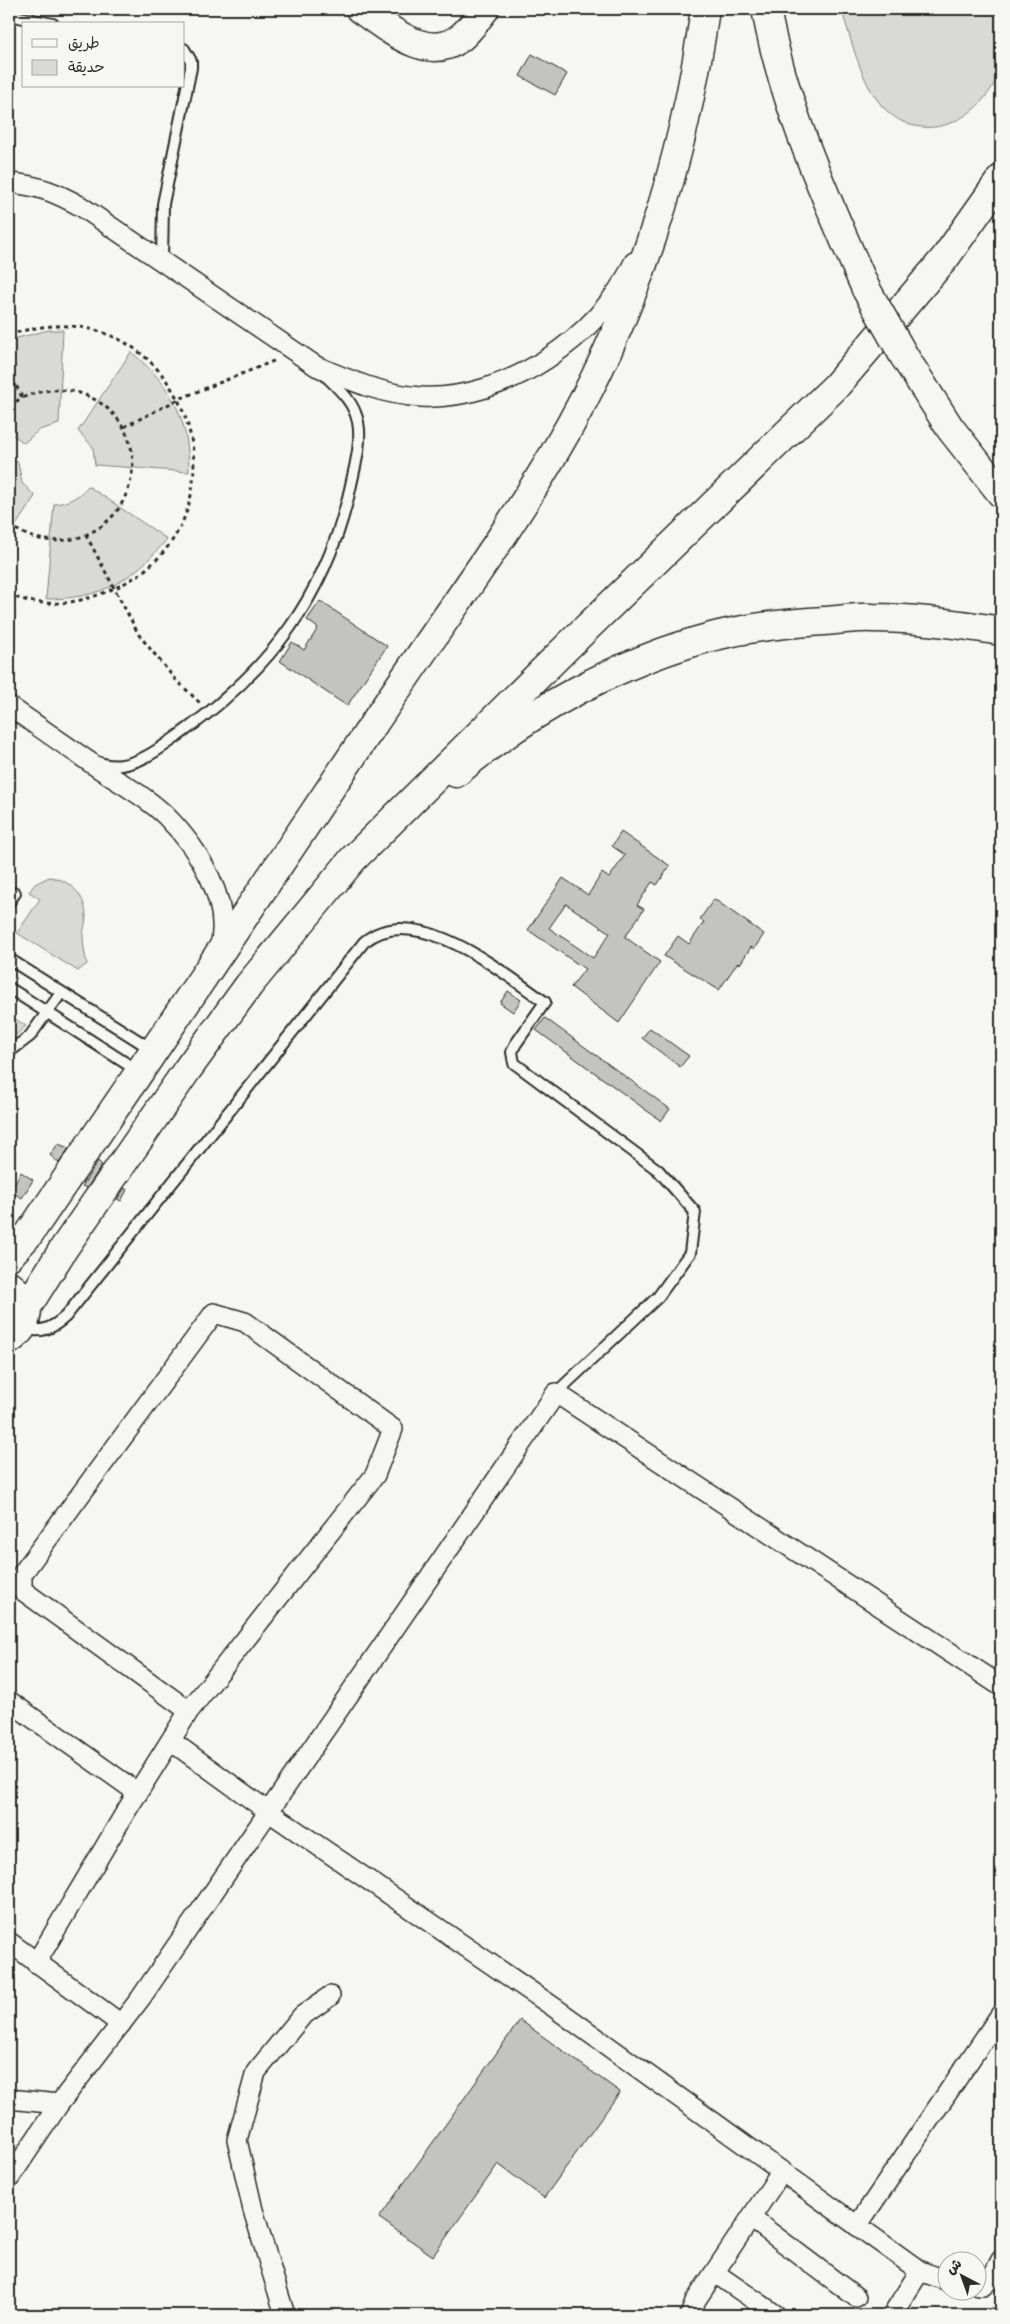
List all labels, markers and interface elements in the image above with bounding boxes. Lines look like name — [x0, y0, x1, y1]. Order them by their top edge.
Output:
legend — [22, 22, 185, 88]
text: طريق — [68, 34, 100, 54]
text: حديقة — [68, 58, 105, 78]
north arrow — [938, 2252, 988, 2302]
text: ش — [942, 2255, 966, 2279]

